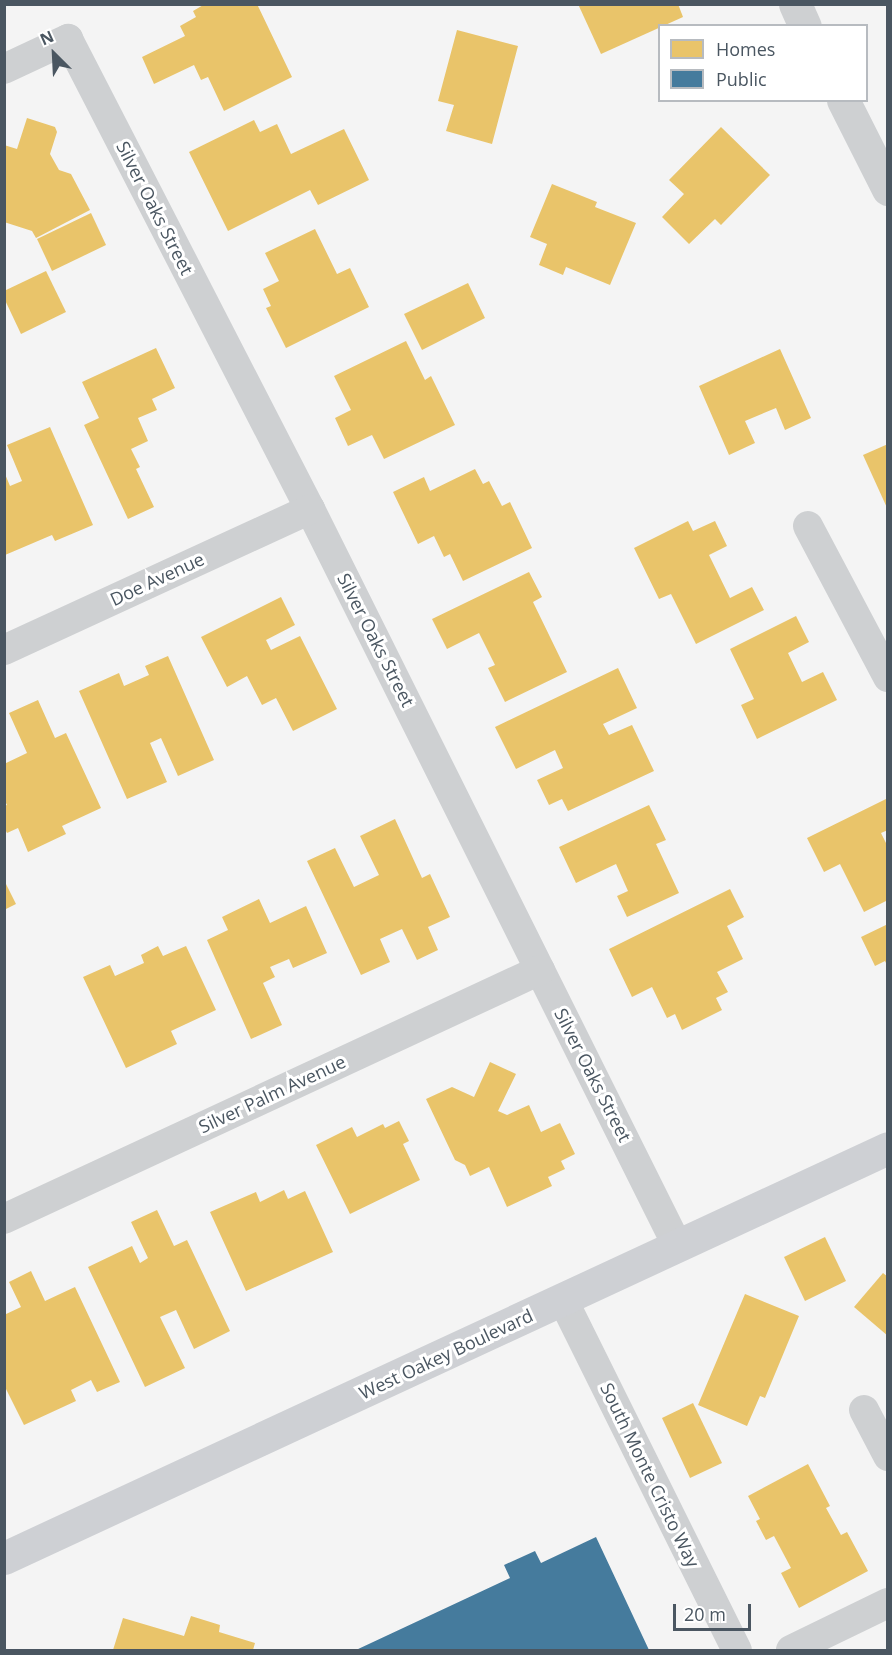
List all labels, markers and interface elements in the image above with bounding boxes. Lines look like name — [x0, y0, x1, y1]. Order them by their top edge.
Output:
north arrow — [24, 24, 84, 84]
legend — [658, 24, 868, 102]
text: N — [36, 25, 57, 50]
text: Homes — [716, 37, 775, 61]
text: Public — [716, 67, 767, 91]
street label: Silver Oaks Street — [112, 138, 198, 278]
street label: Doe Avenue — [107, 548, 207, 610]
street label: Silver Oaks Street — [333, 570, 419, 710]
street label: Silver Oaks Street — [550, 1005, 636, 1145]
street label: Silver Palm Avenue — [195, 1051, 349, 1137]
street label: West Oakey Boulevard — [356, 1304, 536, 1404]
street label: South Monte Cristo Way — [596, 1379, 704, 1571]
scale bar — [676, 1592, 754, 1630]
text: 20 m — [684, 1602, 726, 1626]

